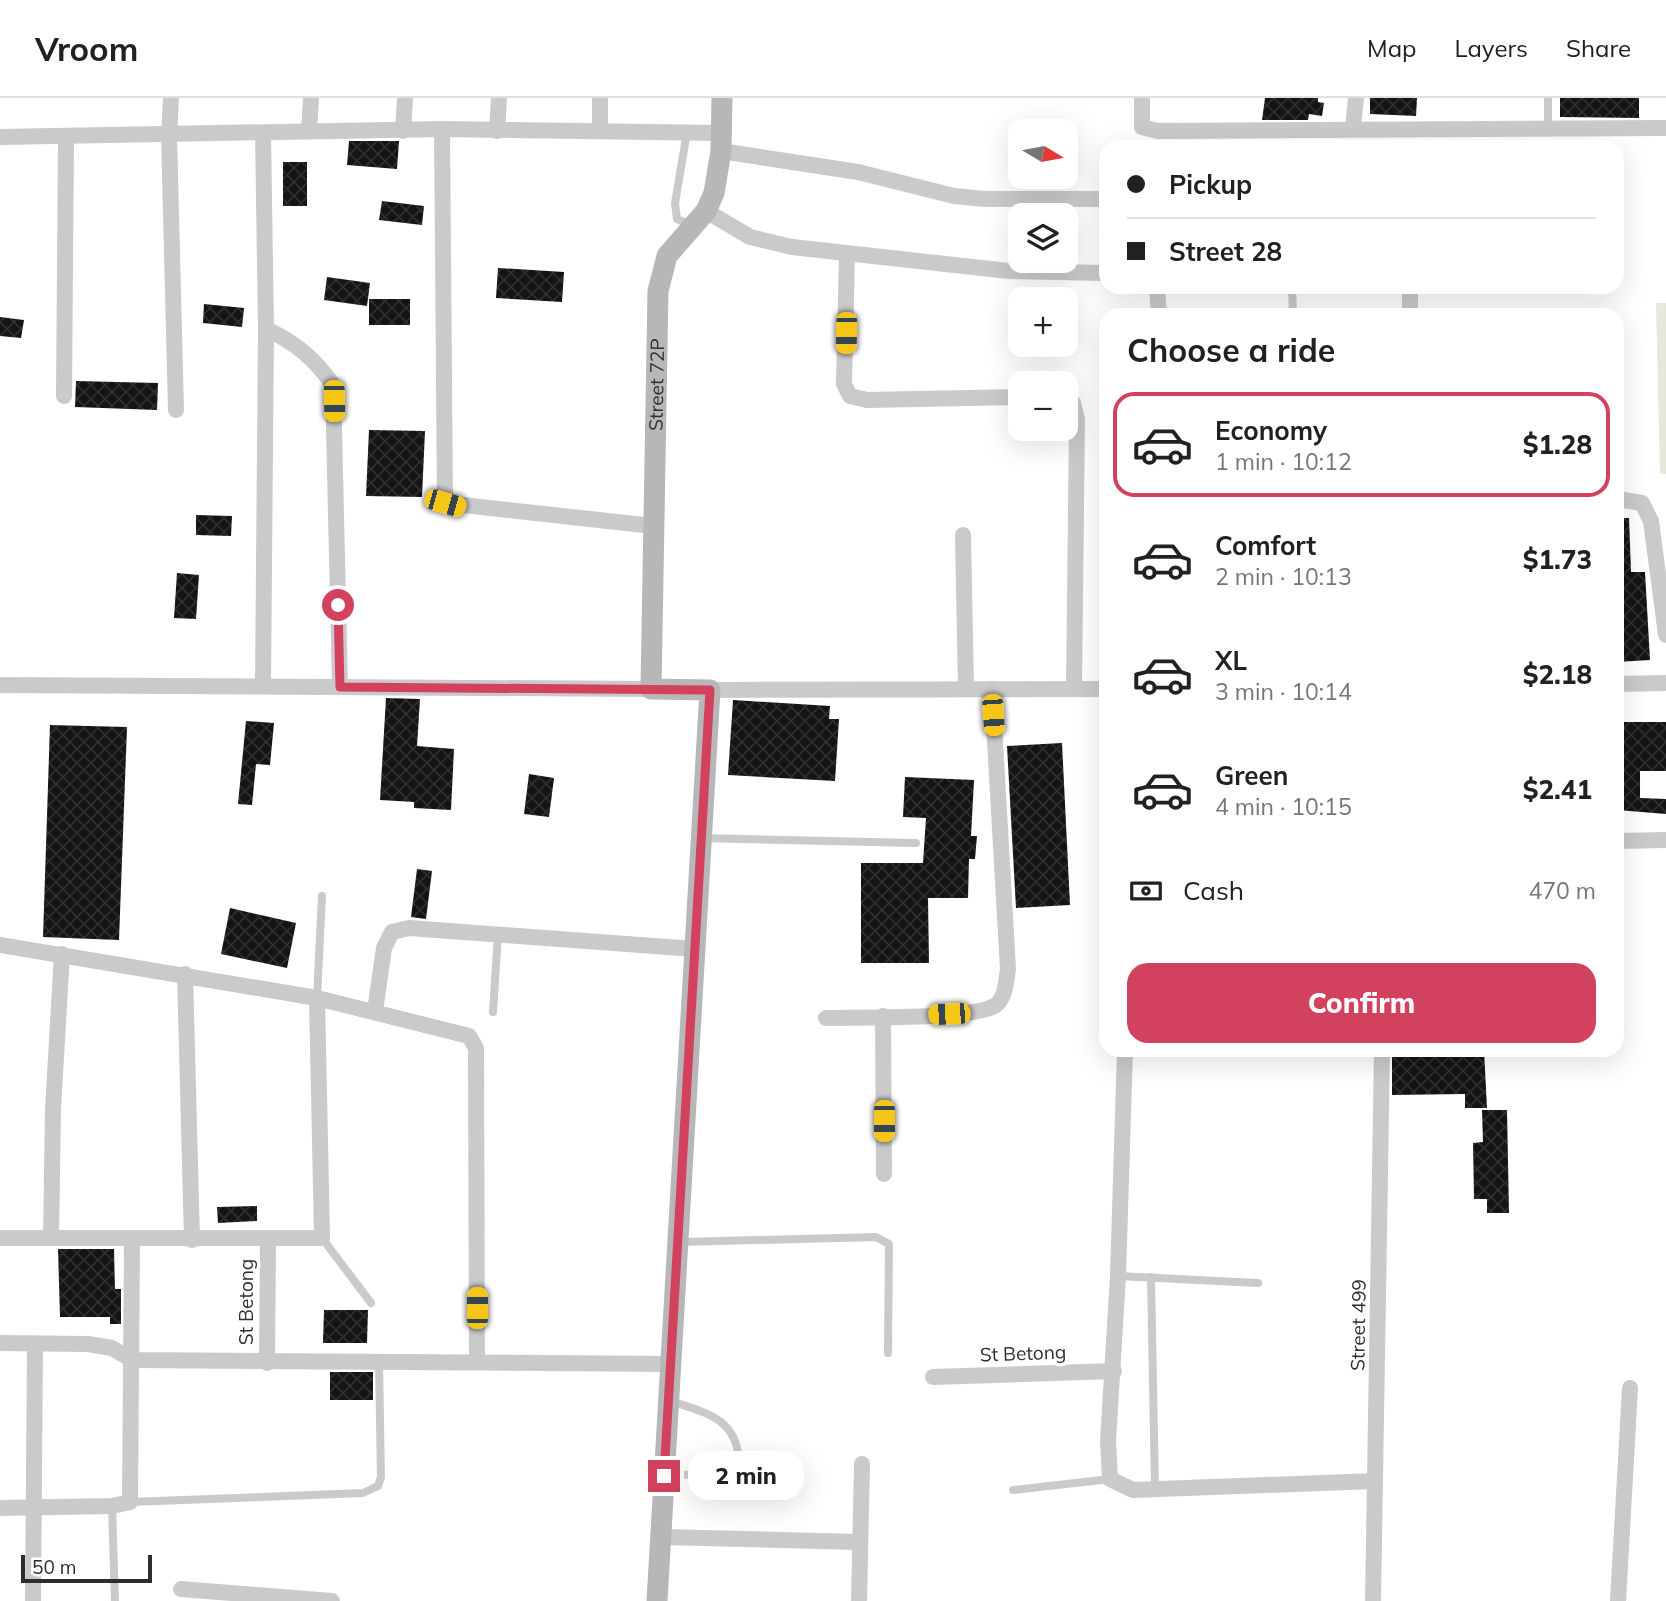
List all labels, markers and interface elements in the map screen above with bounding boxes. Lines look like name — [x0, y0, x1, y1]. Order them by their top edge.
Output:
text: Vroom — [35, 28, 138, 69]
text: Map — [1367, 33, 1416, 63]
text: Layers — [1454, 33, 1528, 63]
text: Share — [1566, 33, 1631, 63]
north arrow — [1008, 119, 1078, 189]
map controls — [1008, 119, 1078, 441]
text: Pickup — [1169, 168, 1252, 201]
button: layers — [1008, 203, 1078, 273]
text: Street 28 — [1169, 235, 1282, 268]
button: + — [1008, 287, 1078, 357]
car — [836, 312, 857, 354]
text: Choose a ride — [1127, 330, 1335, 370]
street label: Street 72P — [644, 338, 669, 431]
button: − — [1008, 371, 1078, 441]
car — [324, 380, 345, 422]
icon: car — [1131, 413, 1194, 476]
text: Economy — [1215, 414, 1327, 447]
text: $1.28 — [1523, 428, 1592, 461]
text: 1 min · 10:12 — [1215, 447, 1352, 476]
car — [422, 487, 469, 519]
icon: car — [1131, 528, 1194, 591]
text: Comfort — [1215, 529, 1316, 562]
text: $1.73 — [1523, 543, 1592, 576]
text: 2 min · 10:13 — [1215, 562, 1352, 591]
route start — [322, 589, 354, 621]
icon: car — [1131, 643, 1194, 706]
text: XL — [1215, 644, 1247, 677]
text: $2.18 — [1523, 658, 1592, 691]
text: 3 min · 10:14 — [1215, 677, 1352, 706]
car — [982, 693, 1005, 737]
icon: car — [1131, 758, 1194, 821]
text: Green — [1215, 759, 1288, 792]
text: $2.41 — [1523, 773, 1592, 806]
text: 4 min · 10:15 — [1215, 792, 1352, 821]
icon: cash — [1127, 872, 1165, 910]
text: Cash — [1183, 874, 1244, 907]
text: 470 m — [1528, 876, 1596, 905]
button: Confirm — [1127, 963, 1596, 1043]
car — [928, 1003, 971, 1025]
car — [874, 1100, 895, 1142]
street label: St Betong — [234, 1259, 258, 1345]
street label: Street 499 — [1345, 1279, 1371, 1371]
car — [467, 1287, 488, 1329]
street label: St Betong — [979, 1339, 1067, 1367]
callout: 2 min — [688, 1452, 804, 1500]
route end — [648, 1460, 680, 1492]
text: 2 min — [715, 1461, 777, 1490]
scale bar — [21, 1552, 152, 1584]
text: 50 m — [32, 1555, 76, 1579]

